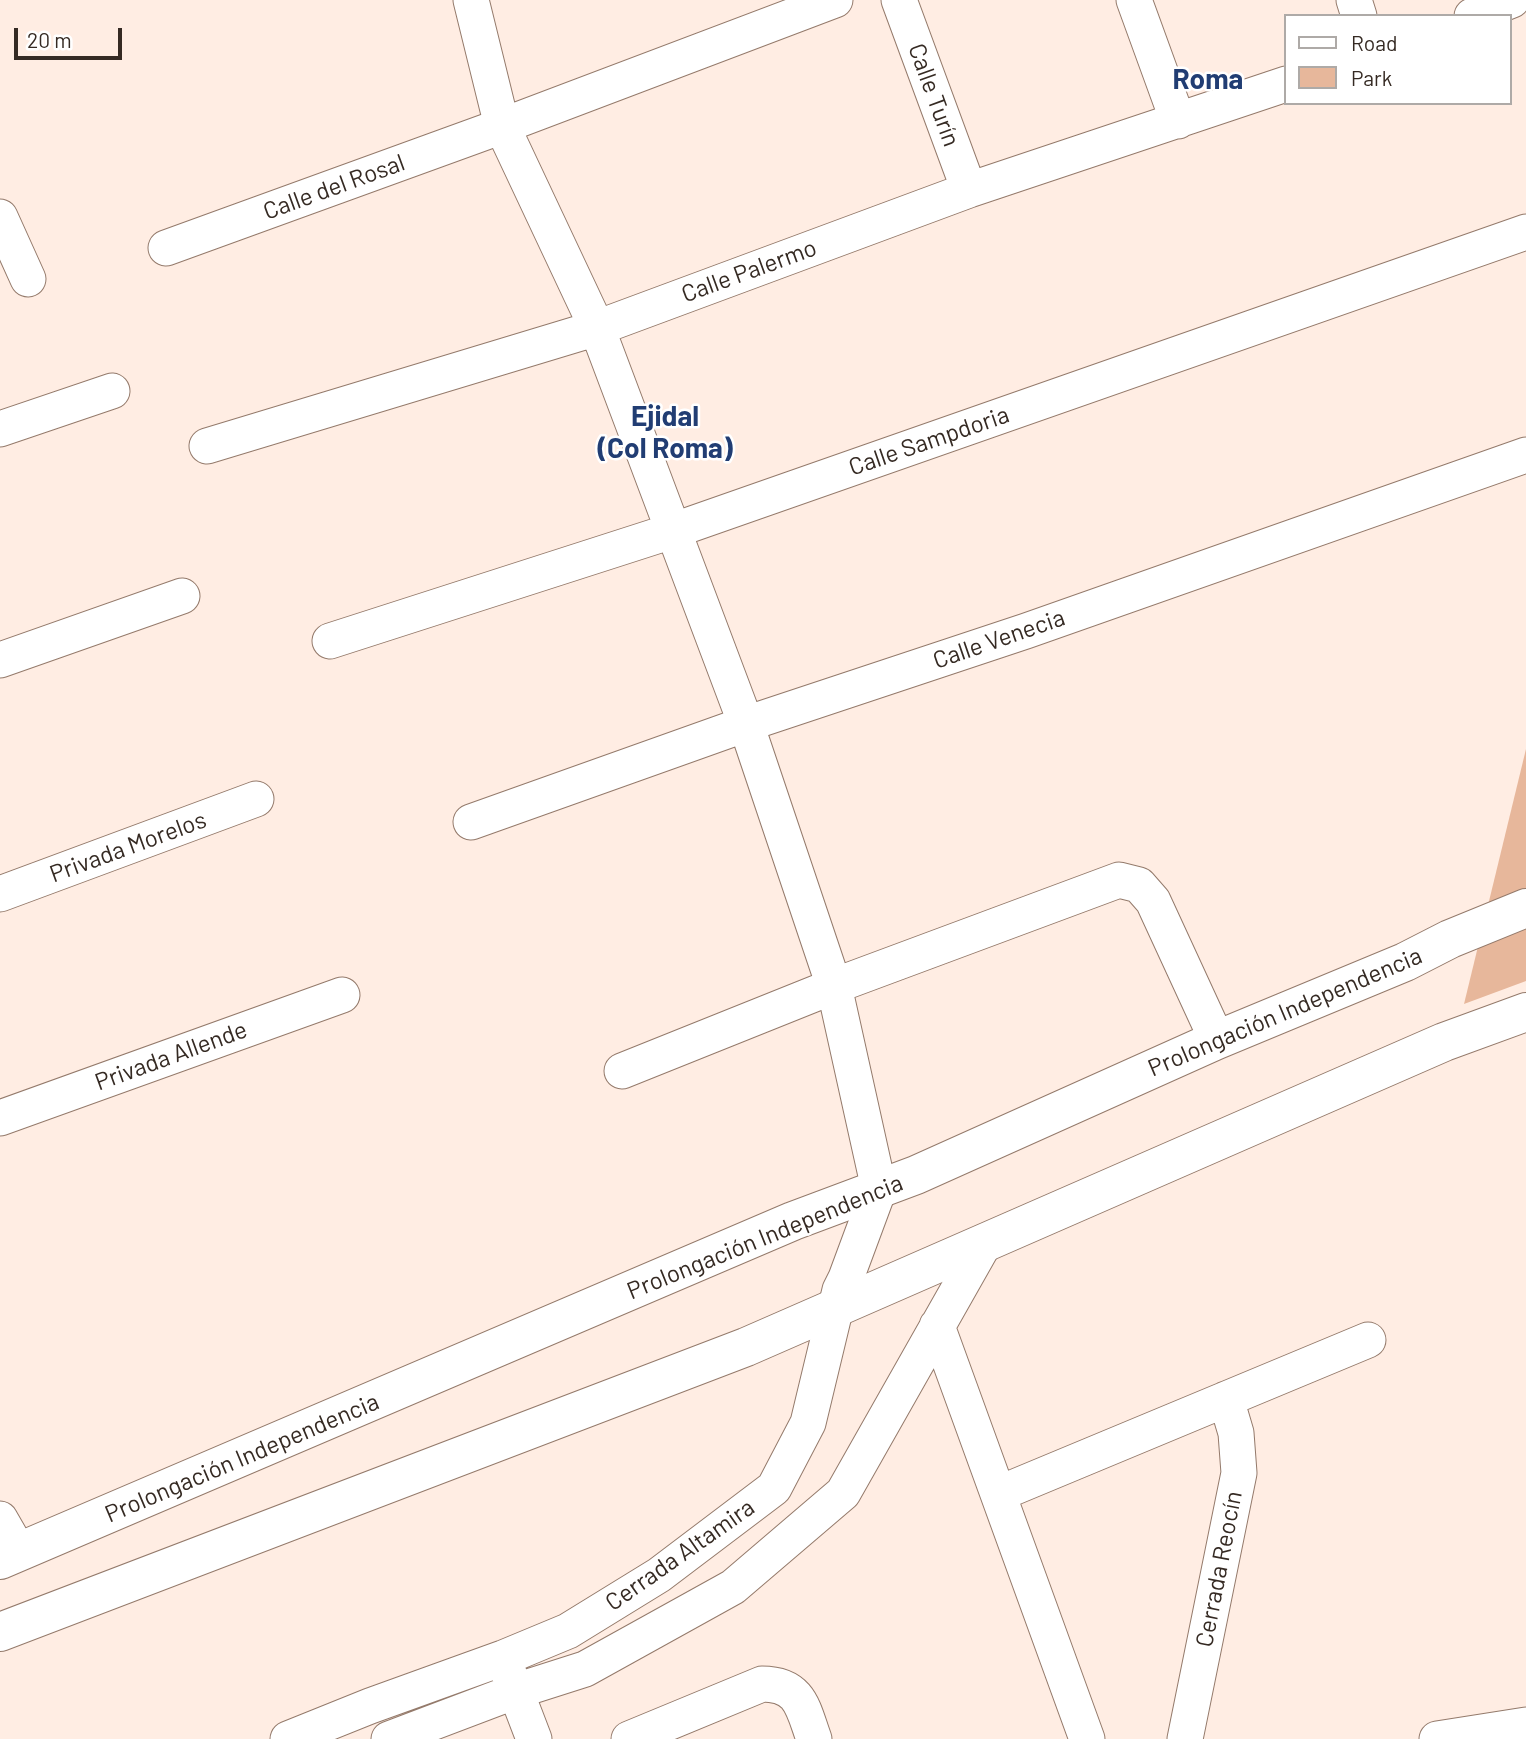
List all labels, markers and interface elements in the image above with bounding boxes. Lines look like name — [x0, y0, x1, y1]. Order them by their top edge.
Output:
scale bar — [18, 14, 126, 58]
legend — [1284, 14, 1512, 105]
text: 20 m — [27, 27, 72, 52]
text: Road — [1351, 30, 1397, 55]
street label: Calle Turín — [902, 40, 966, 150]
district label: Roma — [1173, 63, 1243, 97]
text: Park — [1351, 65, 1392, 90]
street label: Calle del Rosal — [259, 148, 409, 226]
street label: Calle Palermo — [678, 233, 820, 309]
district label: Ejidal (Col Roma) — [597, 400, 733, 466]
street label: Calle Sampdoria — [845, 400, 1013, 482]
street label: Calle Venecia — [929, 603, 1069, 675]
street label: Privada Morelos — [46, 805, 210, 889]
street label: Prolongación Independencia — [1144, 941, 1426, 1083]
street label: Privada Allende — [91, 1015, 251, 1097]
street label: Prolongación Independencia — [623, 1168, 907, 1306]
street label: Prolongación Independencia — [101, 1387, 383, 1529]
street label: Cerrada Reocín — [1190, 1489, 1248, 1649]
street label: Cerrada Altamira — [600, 1493, 760, 1617]

